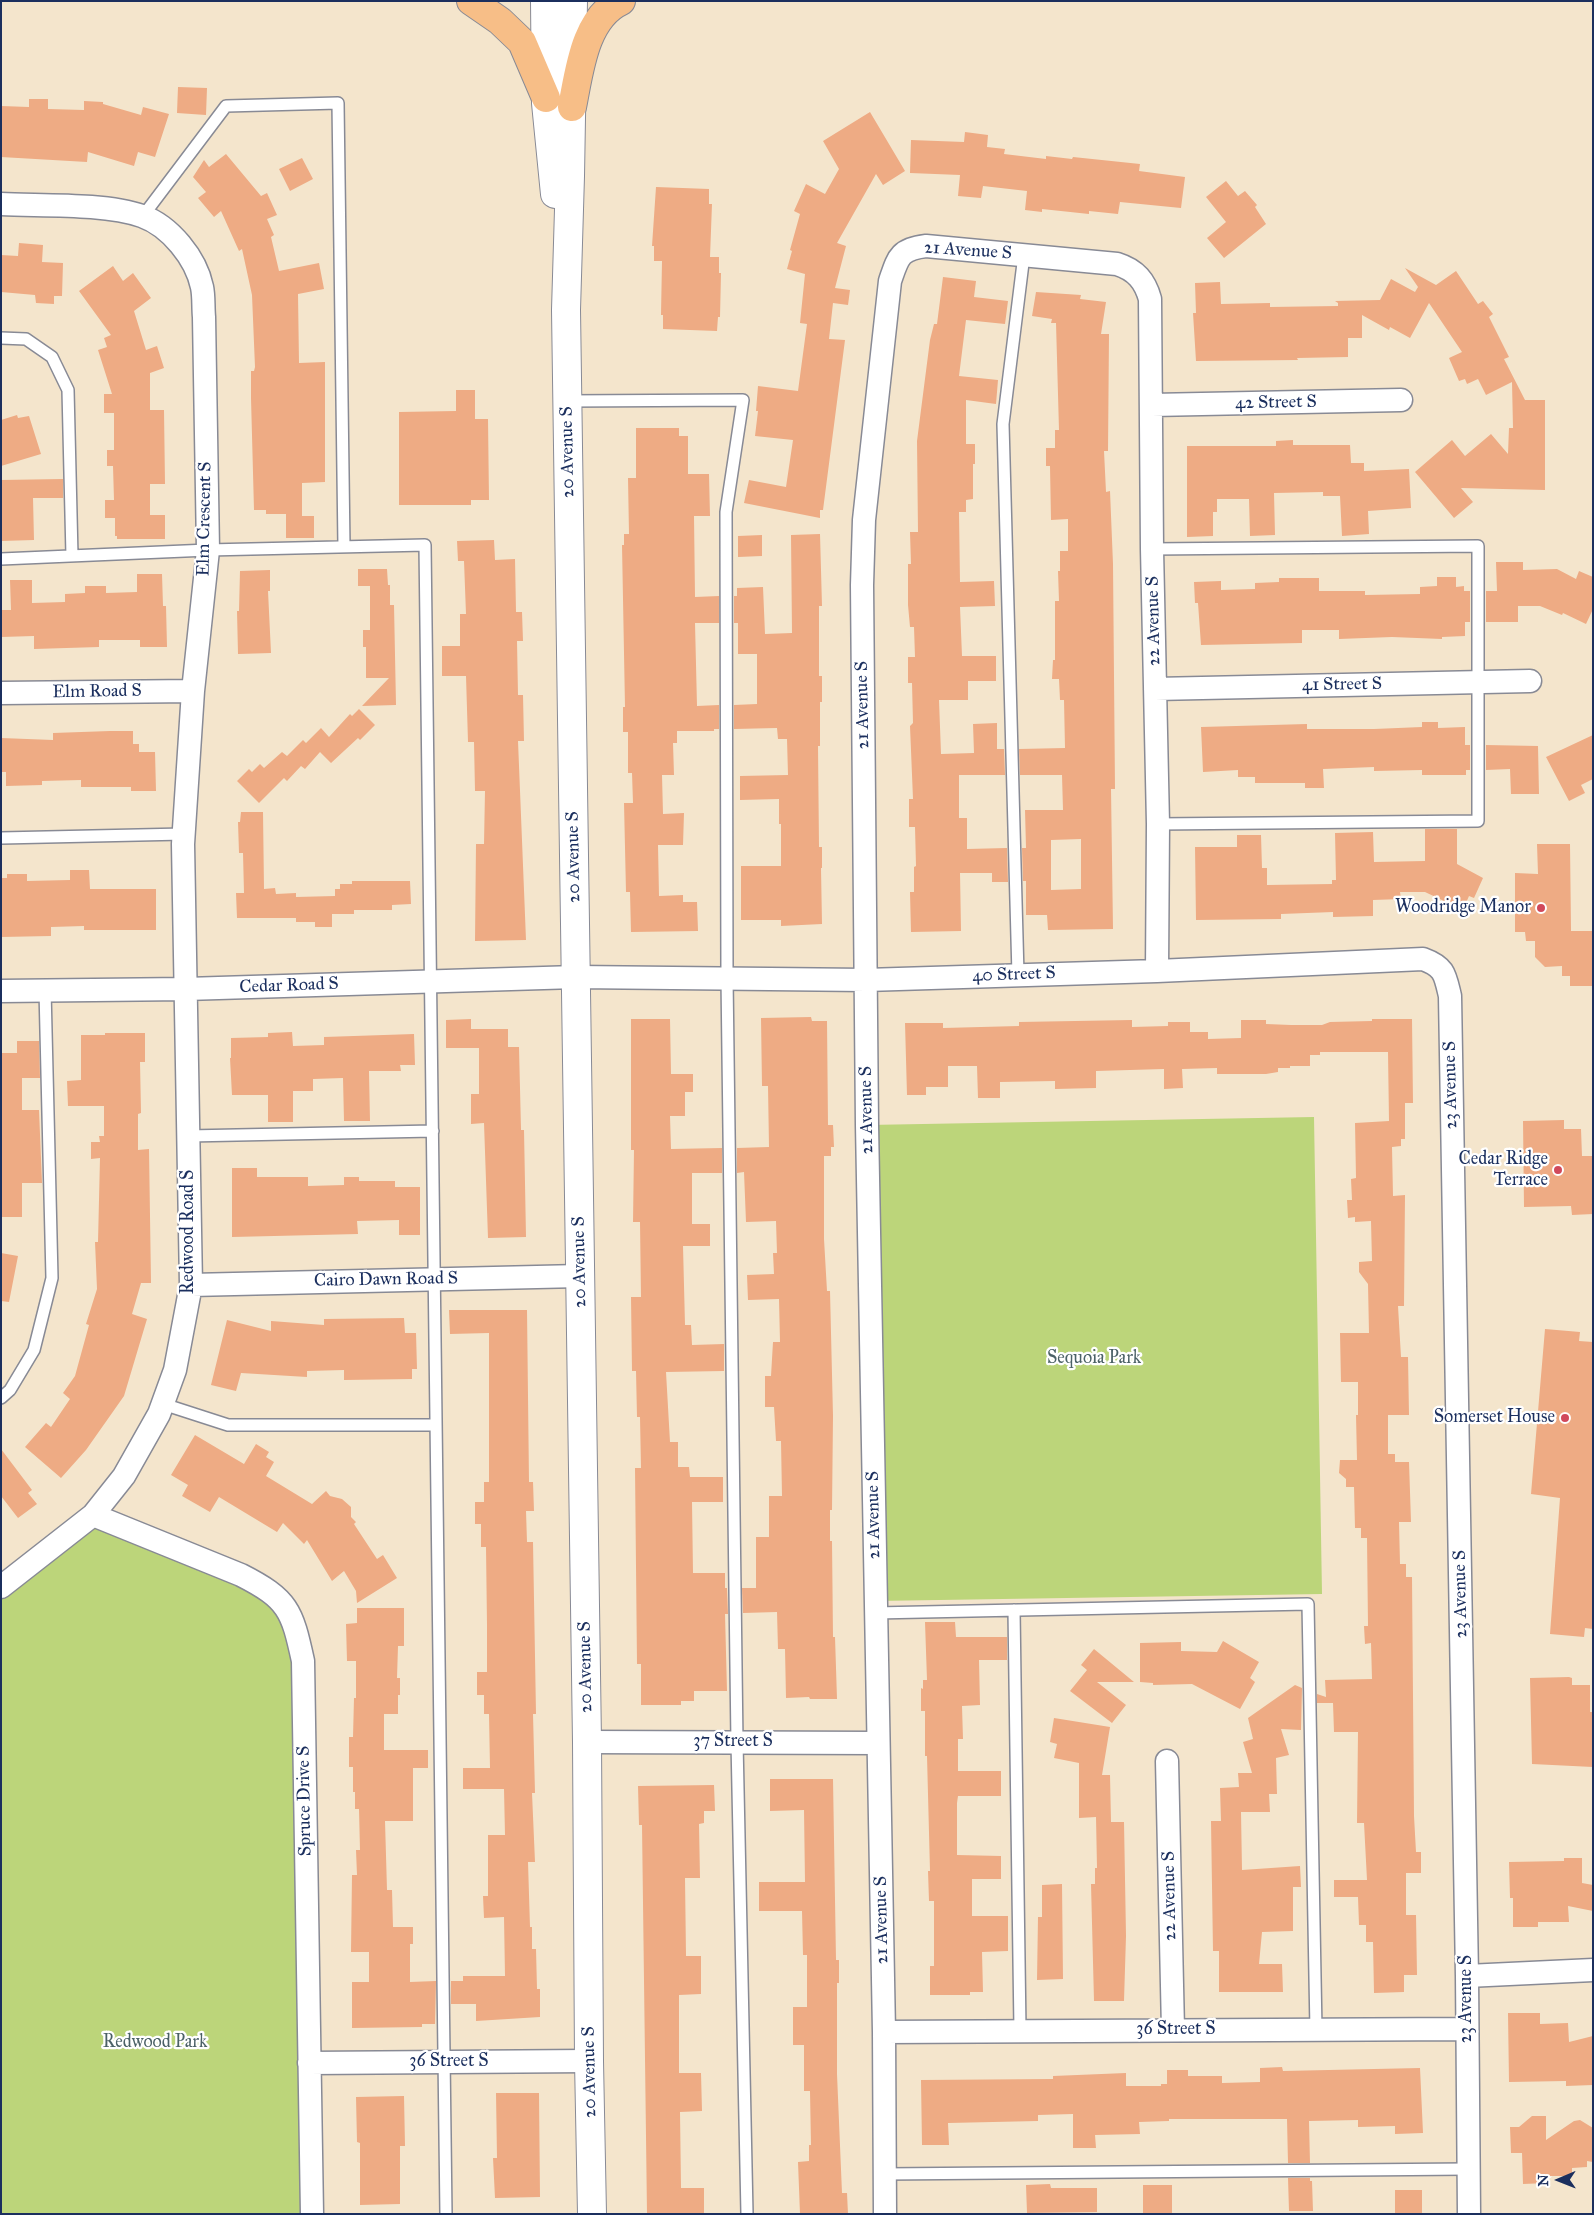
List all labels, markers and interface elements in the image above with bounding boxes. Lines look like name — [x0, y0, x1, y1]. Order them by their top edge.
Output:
street label: 21 Avenue S — [923, 237, 1013, 265]
street label: 42 Street S — [1235, 391, 1317, 415]
street label: 20 Avenue S — [556, 406, 580, 498]
street label: Elm Crescent S — [193, 461, 217, 577]
street label: 22 Avenue S — [1142, 576, 1166, 666]
street label: 21 Avenue S — [851, 661, 875, 749]
street label: 41 Street S — [1302, 674, 1382, 696]
street label: Elm Road S — [52, 680, 142, 704]
street label: 20 Avenue S — [562, 811, 586, 903]
place label: Woodridge Manor — [1395, 897, 1531, 919]
marker: Woodridge Manor — [1535, 902, 1547, 914]
street label: 40 Street S — [972, 963, 1056, 987]
street label: Cedar Road S — [239, 973, 339, 999]
street label: 23 Avenue S — [1439, 1041, 1463, 1129]
street label: 21 Avenue S — [855, 1066, 879, 1154]
place label: Cedar Ridge Terrace — [1459, 1149, 1548, 1192]
marker: Cedar Ridge Terrace — [1552, 1164, 1564, 1176]
street label: Redwood Road S — [178, 1170, 200, 1294]
street label: 20 Avenue S — [568, 1216, 592, 1308]
street label: Cairo Dawn Road S — [314, 1268, 458, 1292]
park label: Sequoia Park — [1047, 1348, 1141, 1370]
place label: Somerset House — [1434, 1407, 1555, 1429]
marker: Somerset House — [1559, 1412, 1571, 1424]
street label: 21 Avenue S — [862, 1471, 886, 1559]
street label: 23 Avenue S — [1449, 1550, 1473, 1638]
street label: 20 Avenue S — [574, 1621, 598, 1713]
street label: 37 Street S — [693, 1731, 773, 1753]
street label: Spruce Drive S — [293, 1746, 317, 1856]
street label: 22 Avenue S — [1158, 1851, 1182, 1941]
street label: 21 Avenue S — [870, 1876, 894, 1964]
street label: 23 Avenue S — [1456, 1955, 1478, 2043]
street label: 36 Street S — [1136, 2019, 1216, 2041]
street label: 20 Avenue S — [578, 2026, 602, 2118]
park label: Redwood Park — [103, 2032, 207, 2054]
street label: 36 Street S — [409, 2051, 489, 2073]
north arrow — [1534, 2155, 1584, 2205]
text: N — [1535, 2174, 1552, 2186]

